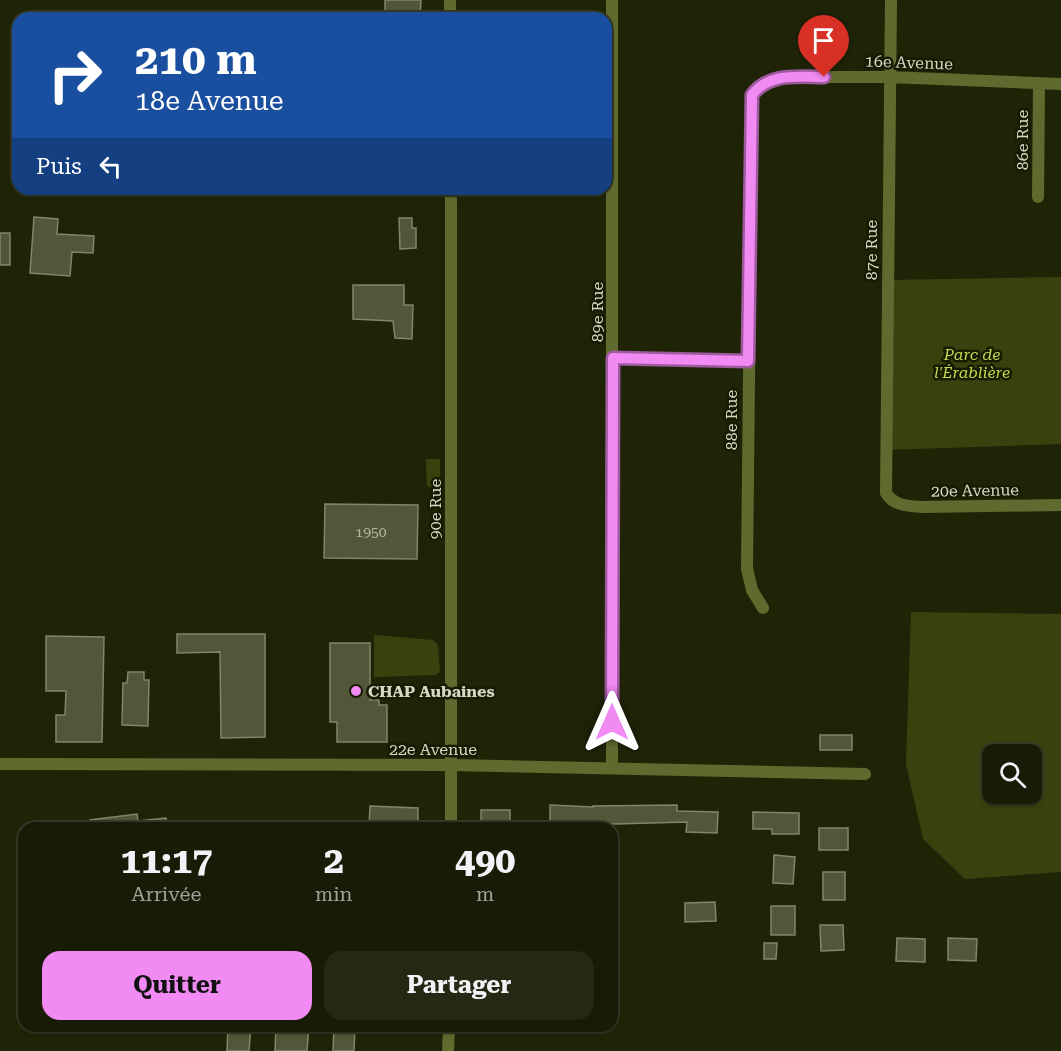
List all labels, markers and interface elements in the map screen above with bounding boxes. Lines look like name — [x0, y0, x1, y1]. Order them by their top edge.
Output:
pin — [798, 15, 849, 77]
icon: arrive — [807, 24, 840, 57]
text: 210 m — [135, 35, 257, 84]
icon: right — [36, 36, 114, 114]
street label: 16e Avenue — [865, 51, 954, 74]
text: 18e Avenue — [135, 85, 284, 117]
street label: 86e Rue — [1013, 110, 1032, 170]
icon: left — [94, 150, 127, 183]
text: Puis — [36, 154, 82, 179]
street label: 87e Rue — [862, 220, 881, 280]
street label: 89e Rue — [588, 282, 607, 342]
park label: Parc de l'Érablière — [934, 345, 1010, 382]
street label: 88e Rue — [722, 390, 741, 450]
street label: 90e Rue — [426, 479, 445, 539]
street label: 20e Avenue — [931, 480, 1019, 501]
house number: 1950 — [355, 524, 387, 540]
place label: CHAP Aubaines — [368, 682, 495, 701]
marker: CHAP Aubaines — [349, 684, 363, 698]
position arrow — [580, 690, 644, 754]
street label: 22e Avenue — [389, 740, 477, 759]
map controls — [982, 744, 1042, 804]
button: search — [982, 744, 1042, 804]
text: 11:17 — [121, 840, 212, 882]
text: 2 — [324, 840, 344, 882]
text: 490 — [455, 840, 515, 882]
text: Arrivée — [131, 882, 202, 906]
text: min — [315, 882, 352, 906]
text: m — [476, 882, 494, 906]
button: Quitter — [42, 951, 312, 1020]
button: Partager — [324, 951, 594, 1020]

